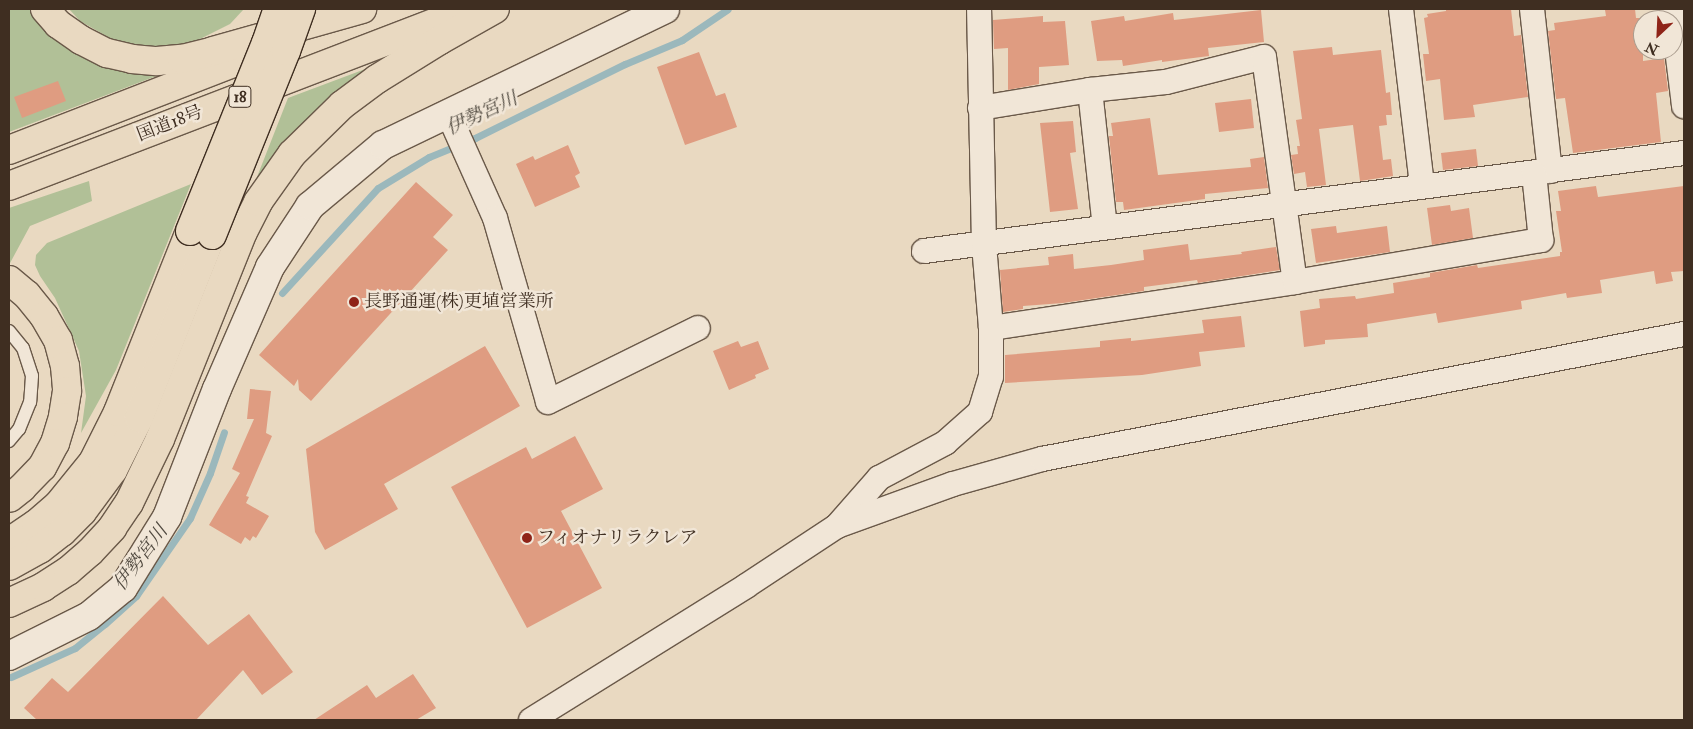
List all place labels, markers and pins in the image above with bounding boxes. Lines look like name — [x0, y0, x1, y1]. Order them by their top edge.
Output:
place label: 長野通運(株)更埴営業所 — [364, 291, 554, 313]
marker: 長野通運(株)更埴営業所 — [348, 296, 360, 308]
place label: フィオナリラクレア — [537, 527, 699, 549]
marker: フィオナリラクレア — [521, 532, 533, 544]

